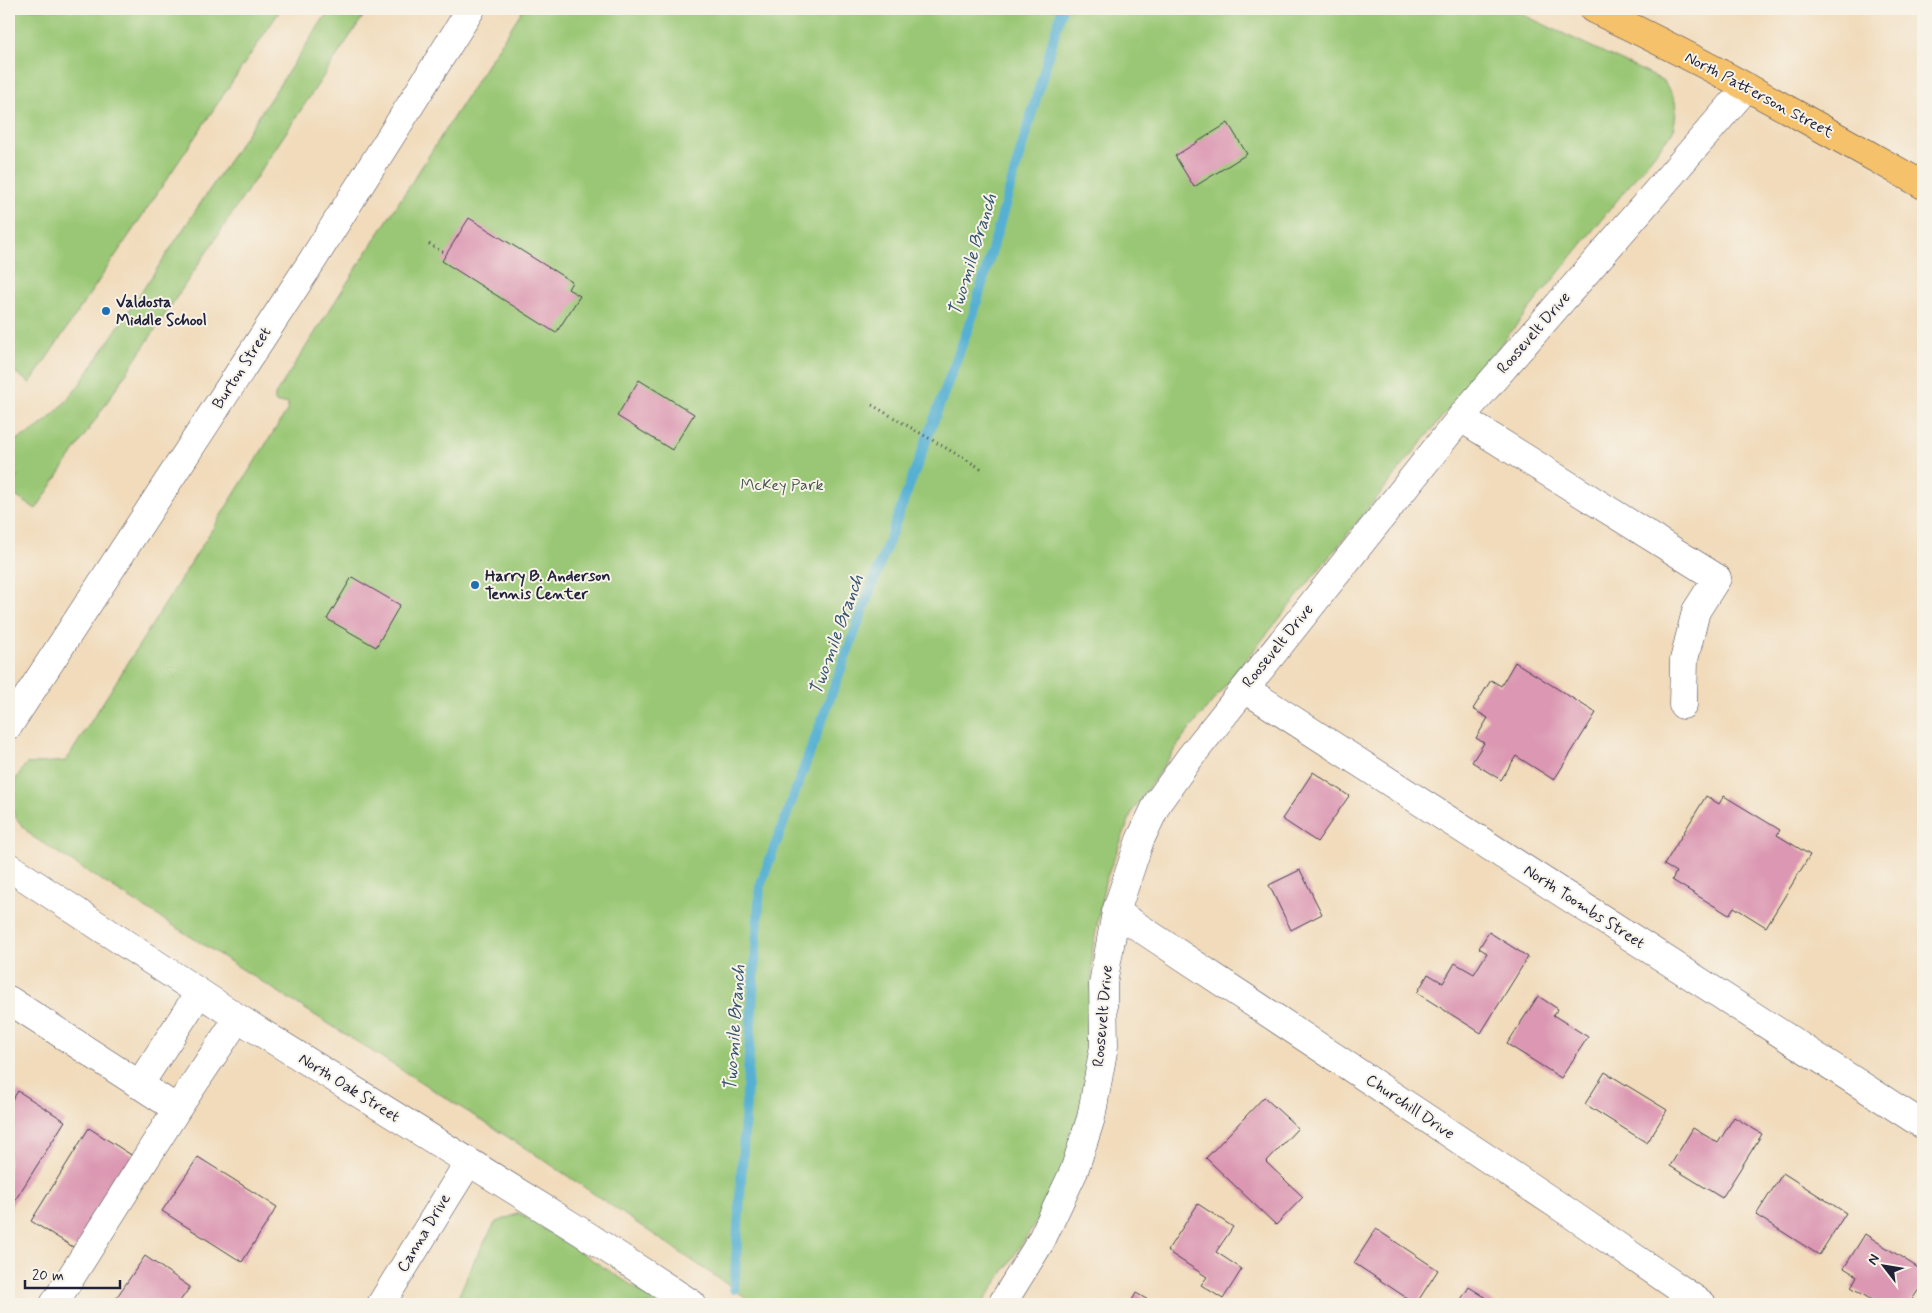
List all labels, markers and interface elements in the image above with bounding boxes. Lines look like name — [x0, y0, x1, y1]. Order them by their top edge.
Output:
street label: North Patterson Street — [1681, 47, 1837, 143]
water label: Twomile Branch — [943, 191, 1003, 319]
street label: Roosevelt Drive — [1493, 288, 1575, 378]
place label: Valdosta Middle School — [116, 292, 207, 331]
marker: Valdosta Middle School — [100, 305, 112, 317]
street label: Burton Street — [208, 323, 276, 413]
park label: McKey Park — [741, 475, 823, 496]
place label: Harry B. Anderson Tennis Center — [485, 566, 611, 605]
water label: Twomile Branch — [804, 571, 870, 699]
marker: Harry B. Anderson Tennis Center — [469, 579, 481, 591]
street label: Roosevelt Drive — [1238, 600, 1318, 692]
street label: North Toombs Street — [1519, 860, 1649, 954]
water label: Twomile Branch — [719, 964, 751, 1092]
street label: Roosevelt Drive — [1088, 964, 1118, 1068]
street label: North Oak Street — [294, 1048, 404, 1128]
street label: Churchill Drive — [1361, 1069, 1459, 1145]
street label: Canna Drive — [392, 1190, 456, 1276]
north arrow — [1860, 1240, 1910, 1290]
text: N — [1864, 1251, 1884, 1268]
scale bar — [25, 1258, 120, 1290]
text: 20 m — [32, 1266, 64, 1286]

